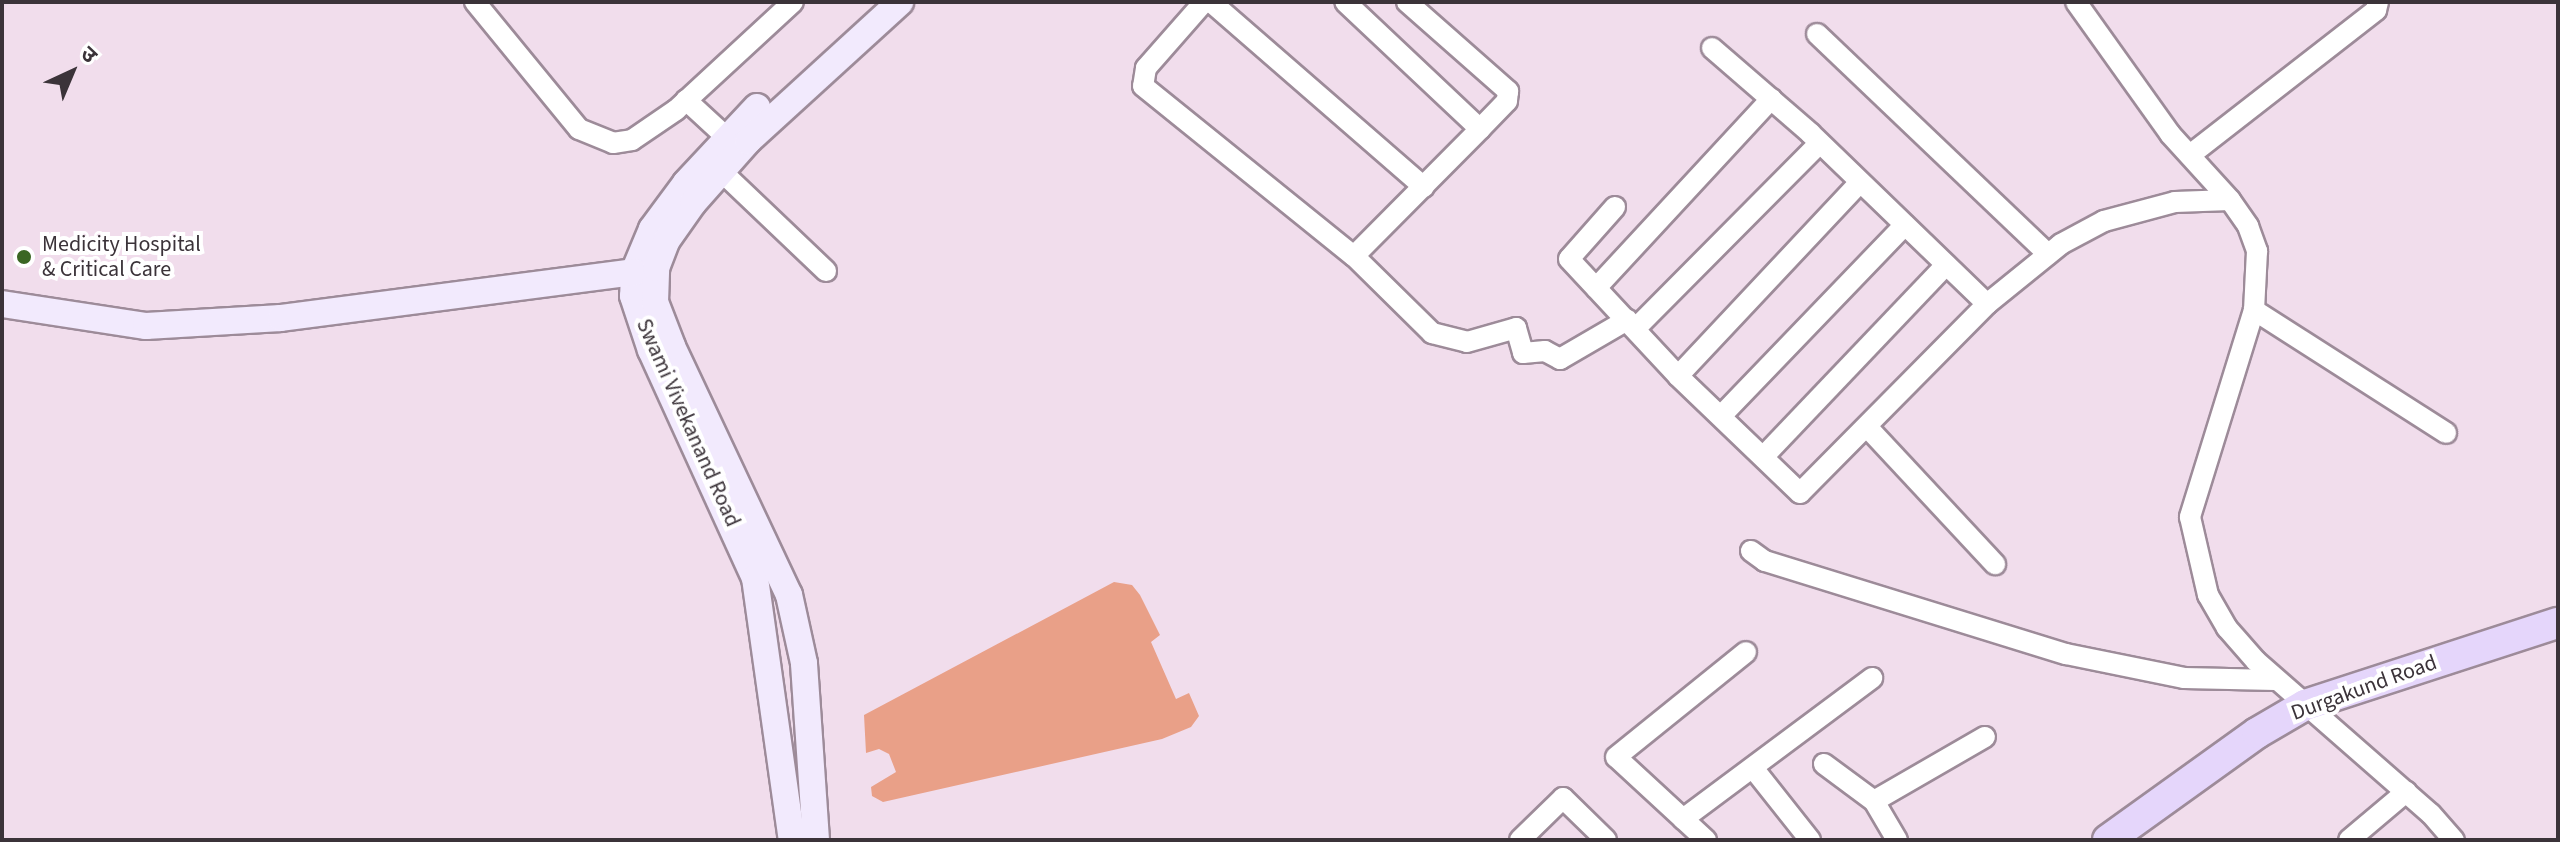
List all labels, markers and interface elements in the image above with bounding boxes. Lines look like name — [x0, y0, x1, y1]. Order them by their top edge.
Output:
north arrow — [32, 32, 112, 112]
text: उ — [73, 39, 104, 71]
place label: Medicity Hospital & Critical Care — [42, 231, 201, 282]
marker: Medicity Hospital & Critical Care — [13, 246, 35, 268]
street label: Swami Vivekanand Road — [630, 315, 746, 531]
street label: Durgakund Road — [2288, 649, 2440, 727]

